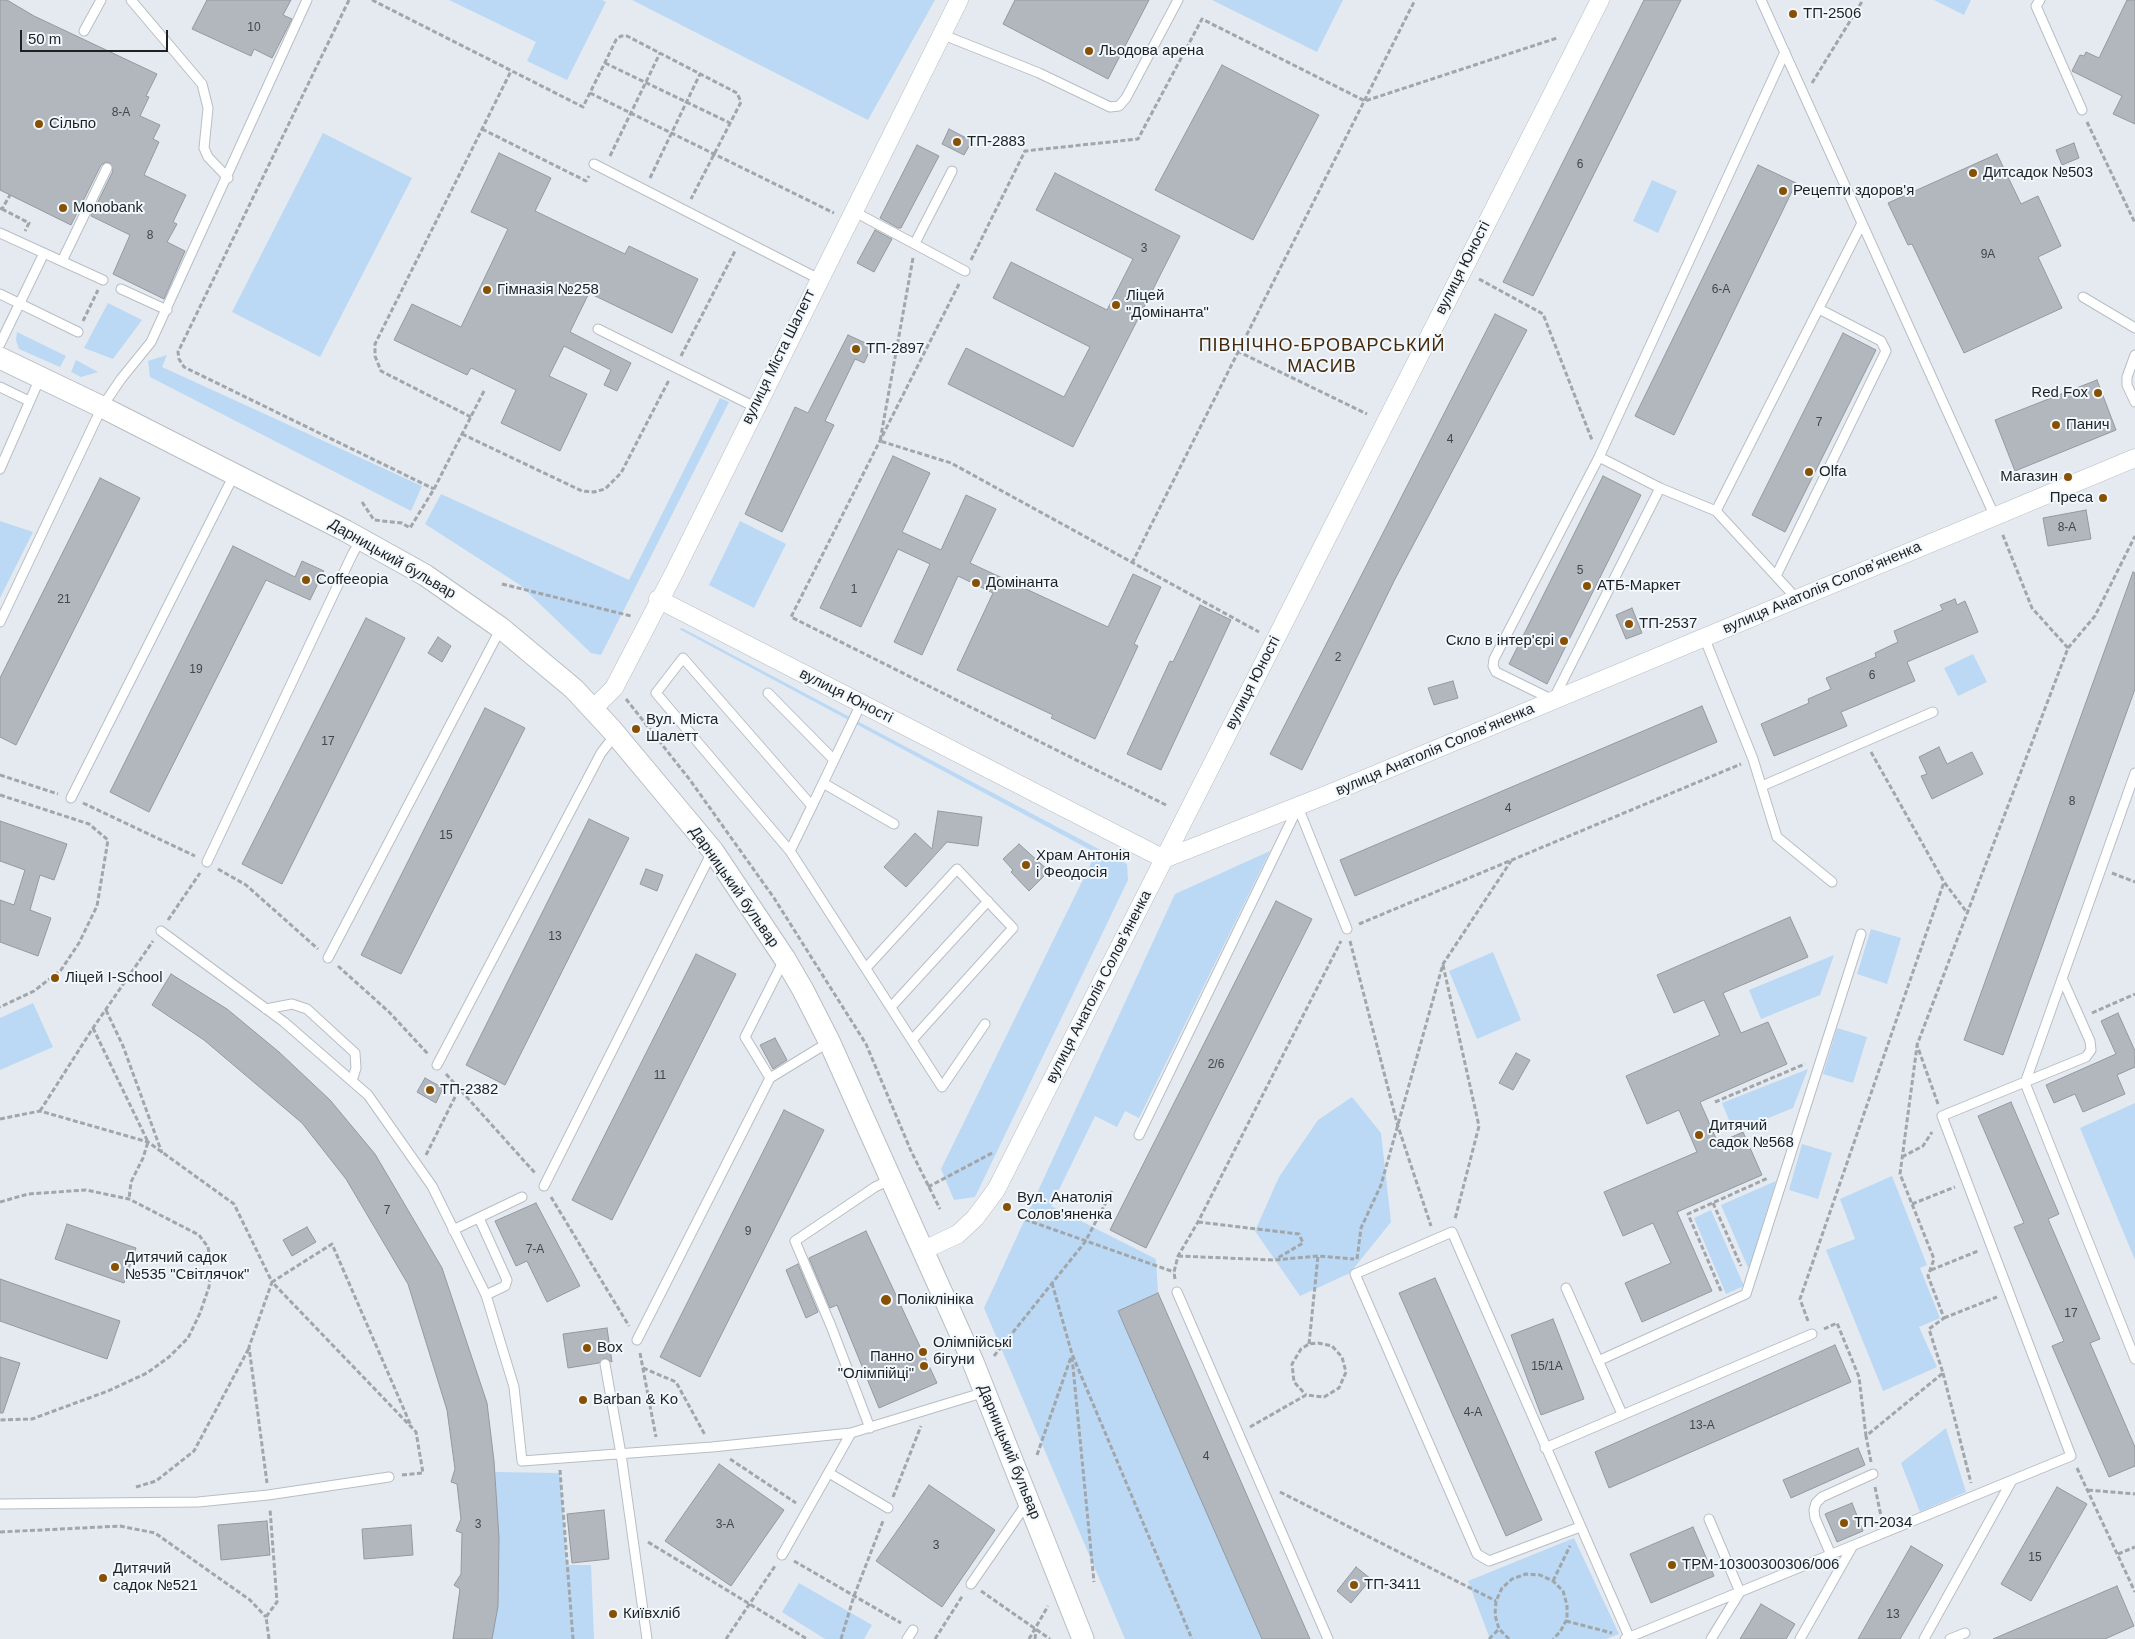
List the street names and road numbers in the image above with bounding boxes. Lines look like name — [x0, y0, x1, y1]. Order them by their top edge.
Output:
street label: вулиця Юності — [1432, 218, 1494, 318]
street label: вулиця Міста Шалетт — [739, 287, 819, 427]
street label: Дарницький бульвар — [325, 515, 459, 603]
street label: вулиця Анатолія Соловʼяненка — [1720, 538, 1924, 638]
street label: вулиця Юності — [1222, 633, 1284, 733]
street label: вулиця Юності — [796, 665, 896, 727]
street label: вулиця Анатолія Соловʼяненка — [1333, 700, 1537, 800]
street label: Дарницький бульвар — [685, 823, 783, 951]
street label: вулиця Анатолія Соловʼяненка — [1042, 888, 1156, 1086]
street label: Дарницький бульвар — [974, 1382, 1044, 1522]

